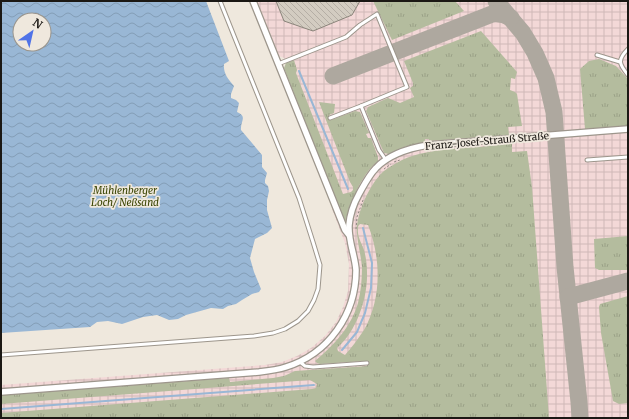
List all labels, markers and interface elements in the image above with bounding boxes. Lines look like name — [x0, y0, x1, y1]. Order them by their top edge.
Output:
north arrow — [12, 12, 52, 52]
text: N — [30, 15, 45, 32]
street label: Franz-Josef-Strauß Straße — [424, 129, 550, 153]
park label: Mühlenberger Loch/ Neßsand — [91, 184, 159, 209]

